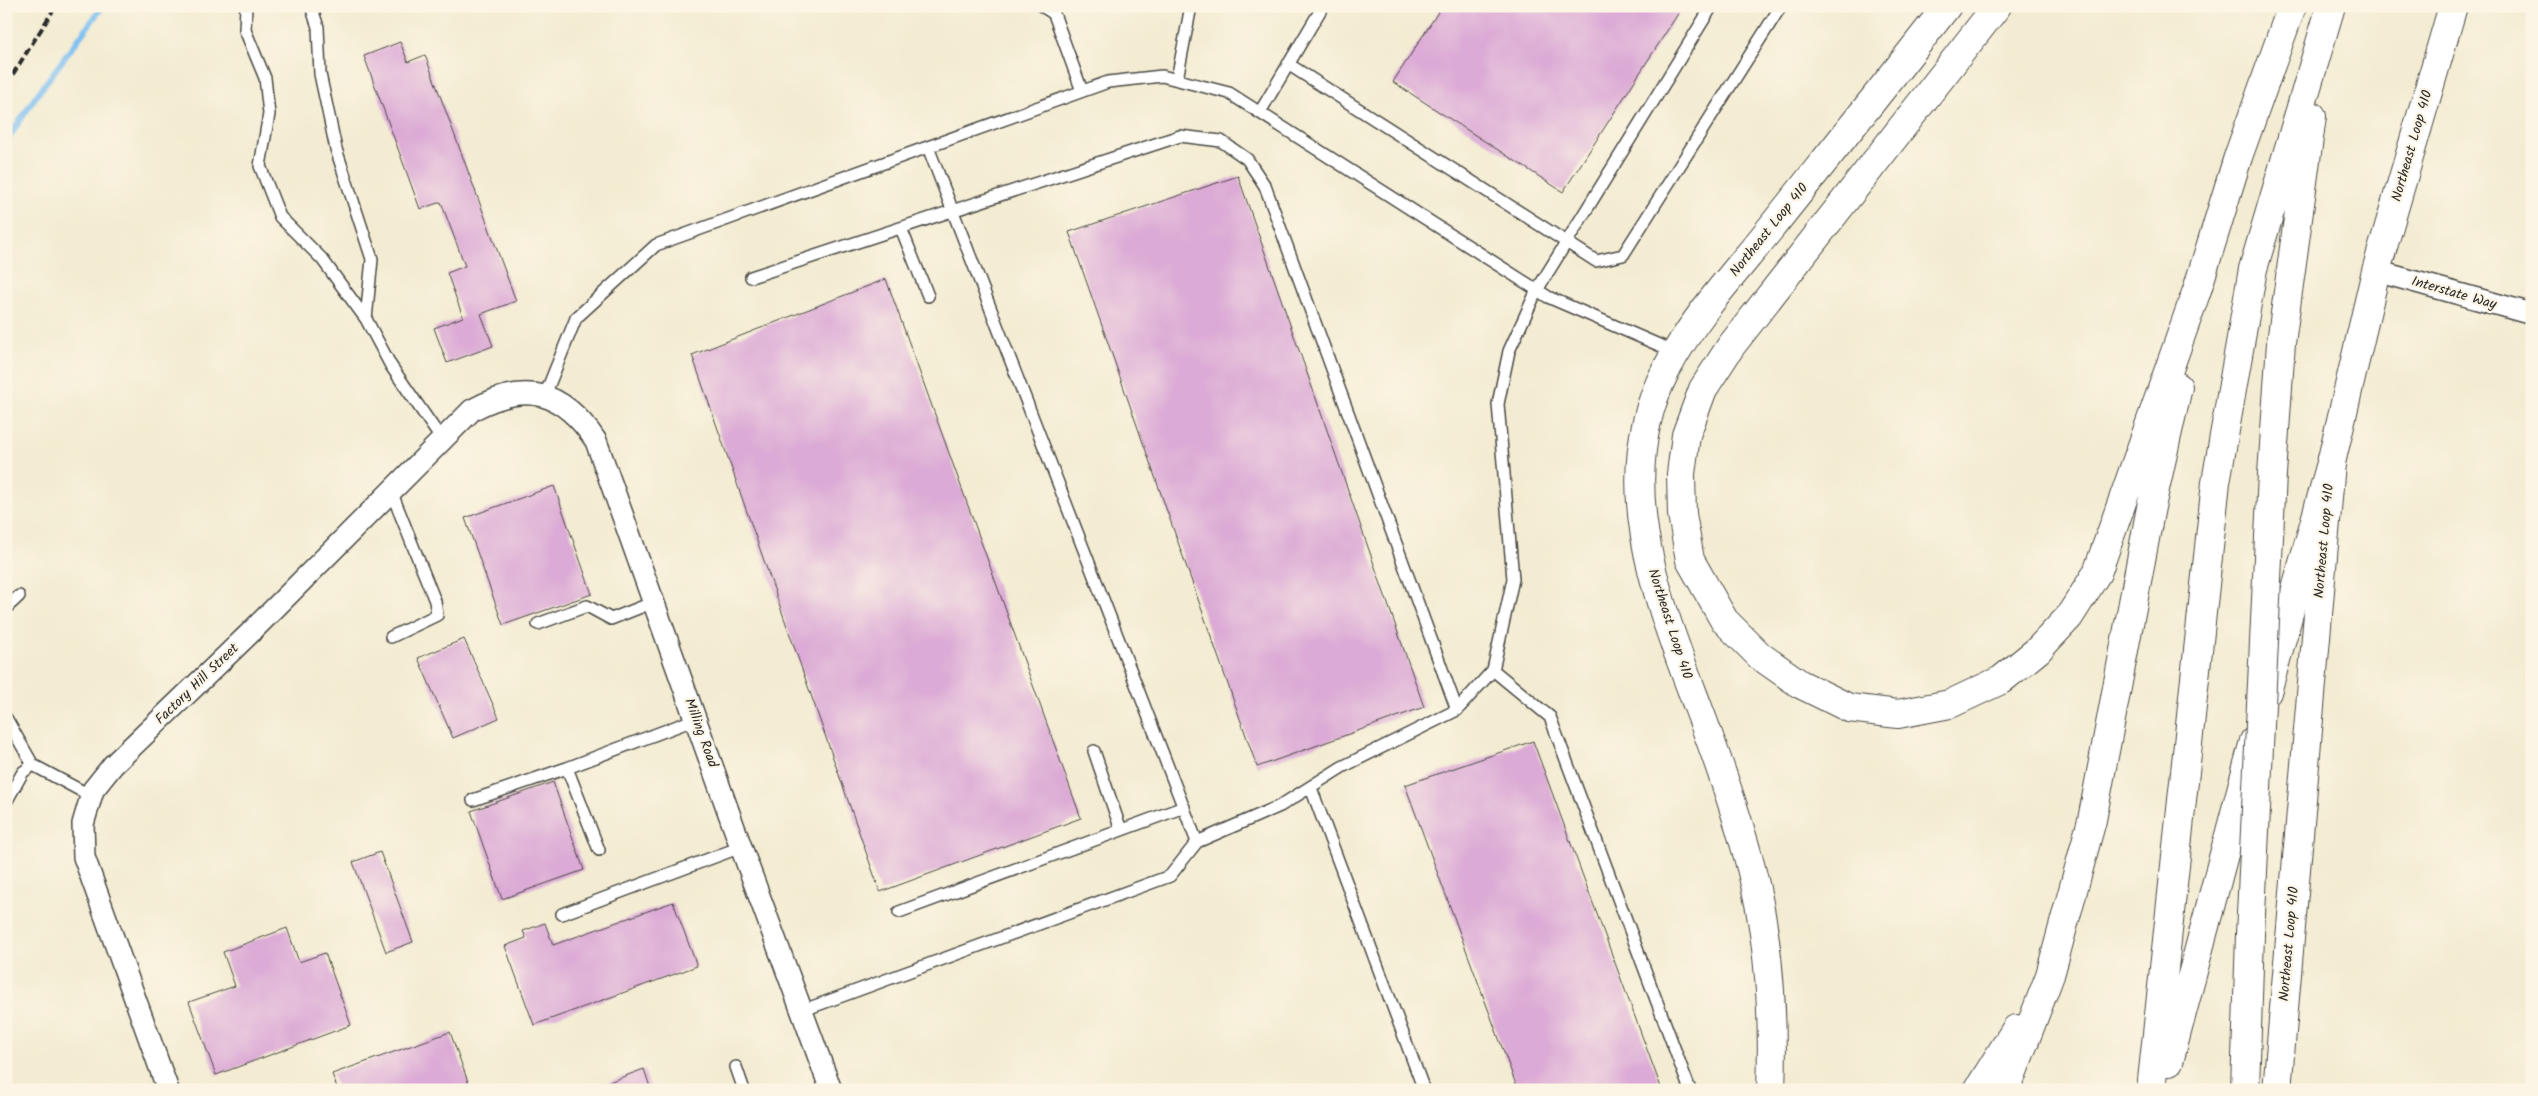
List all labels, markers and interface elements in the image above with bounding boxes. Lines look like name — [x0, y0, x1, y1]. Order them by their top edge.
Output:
street label: Northeast Loop 410 — [2386, 88, 2438, 204]
street label: Northeast Loop 410 — [1724, 178, 1814, 282]
street label: Interstate Way — [2409, 270, 2500, 316]
street label: Northeast Loop 410 — [2308, 483, 2340, 599]
street label: Northeast Loop 410 — [1642, 566, 1698, 682]
street label: Factory Hill Street — [150, 638, 244, 730]
street label: Milling Road — [678, 695, 724, 772]
street label: Northeast Loop 410 — [2273, 886, 2305, 1002]

